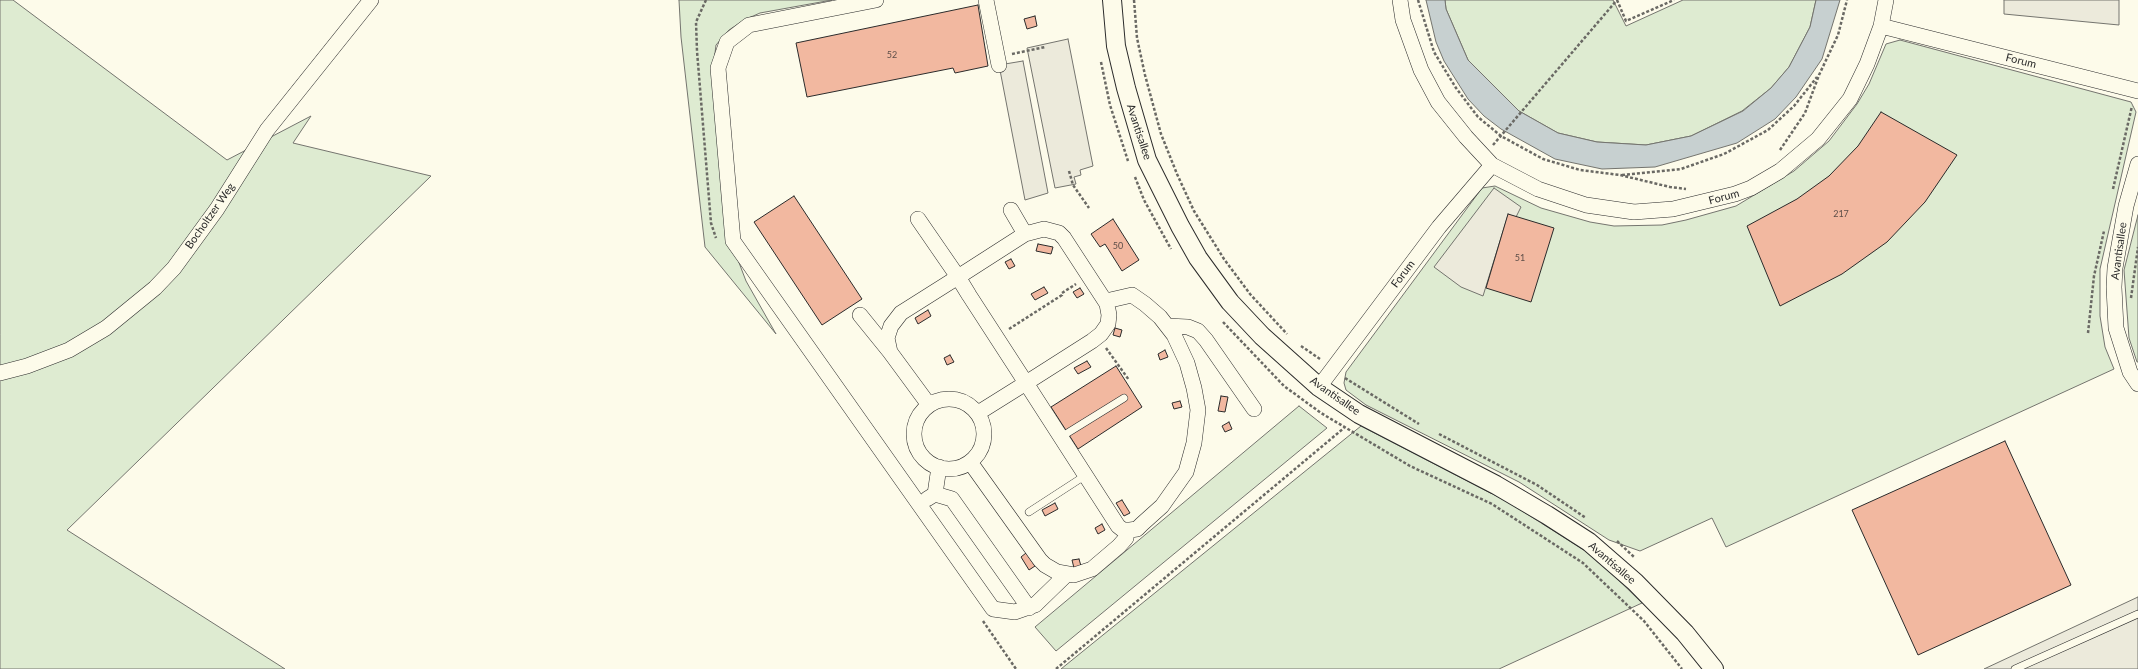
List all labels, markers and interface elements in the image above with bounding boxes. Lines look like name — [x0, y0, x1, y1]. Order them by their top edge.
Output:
house number: 52 — [887, 50, 897, 60]
street label: Forum — [2004, 51, 2038, 71]
street label: Avantisallee — [1124, 102, 1154, 162]
street label: Bocholtzer Weg — [182, 181, 238, 251]
street label: Forum — [1707, 187, 1741, 207]
house number: 217 — [1833, 209, 1849, 219]
street label: Avantisallee — [2108, 221, 2130, 281]
house number: 50 — [1113, 241, 1123, 251]
house number: 51 — [1515, 253, 1525, 263]
street label: Forum — [1388, 258, 1418, 290]
street label: Avantisallee — [1307, 374, 1363, 418]
street label: Avantisallee — [1586, 539, 1638, 587]

